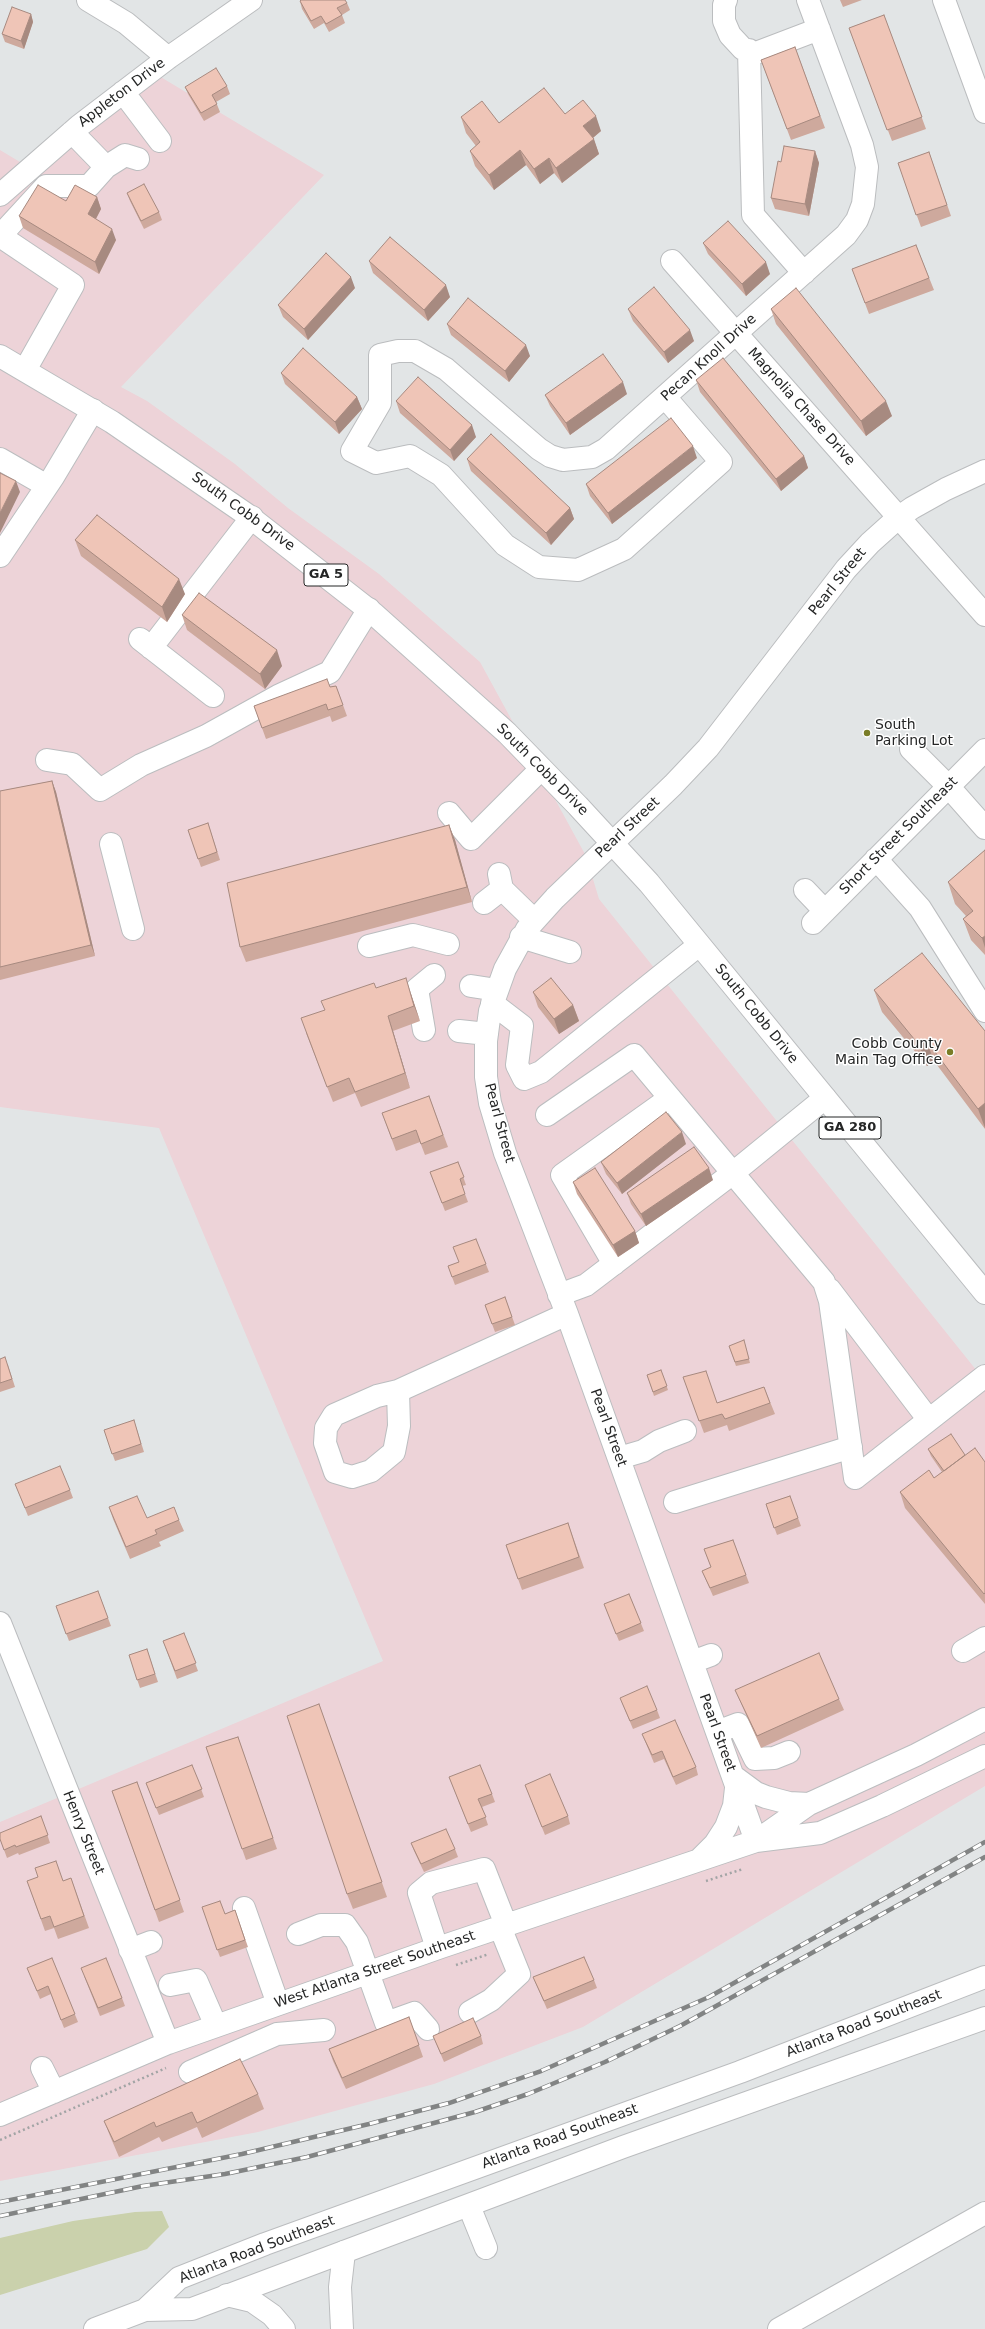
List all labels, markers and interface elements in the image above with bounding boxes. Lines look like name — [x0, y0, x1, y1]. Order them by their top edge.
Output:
street label: Appleton Drive — [75, 55, 169, 131]
street label: Pecan Knoll Drive — [658, 311, 760, 405]
street label: Magnolia Chase Drive — [744, 345, 858, 469]
street label: South Cobb Drive — [188, 469, 298, 555]
street label: Pearl Street — [806, 545, 870, 619]
road number: GA 5 — [304, 564, 348, 586]
place label: South Parking Lot — [875, 717, 953, 750]
street label: South Cobb Drive — [493, 721, 591, 819]
marker: South Parking Lot — [862, 728, 872, 738]
street label: Short Street Southeast — [837, 774, 961, 898]
street label: Pearl Street — [592, 794, 664, 862]
street label: South Cobb Drive — [711, 961, 801, 1067]
place label: Cobb County Main Tag Office — [835, 1036, 942, 1068]
marker: Cobb County Main Tag Office — [945, 1047, 955, 1057]
street label: Pearl Street — [480, 1081, 518, 1165]
road number: GA 280 — [819, 1117, 881, 1139]
street label: Pearl Street — [586, 1387, 630, 1469]
street label: Pearl Street — [695, 1692, 739, 1774]
street label: Henry Street — [59, 1789, 107, 1877]
street label: West Atlanta Street Southeast — [272, 1928, 478, 2012]
street label: Atlanta Road Southeast — [784, 1987, 944, 2061]
street label: Atlanta Road Southeast — [480, 2101, 640, 2173]
street label: Atlanta Road Southeast — [177, 2213, 337, 2287]

